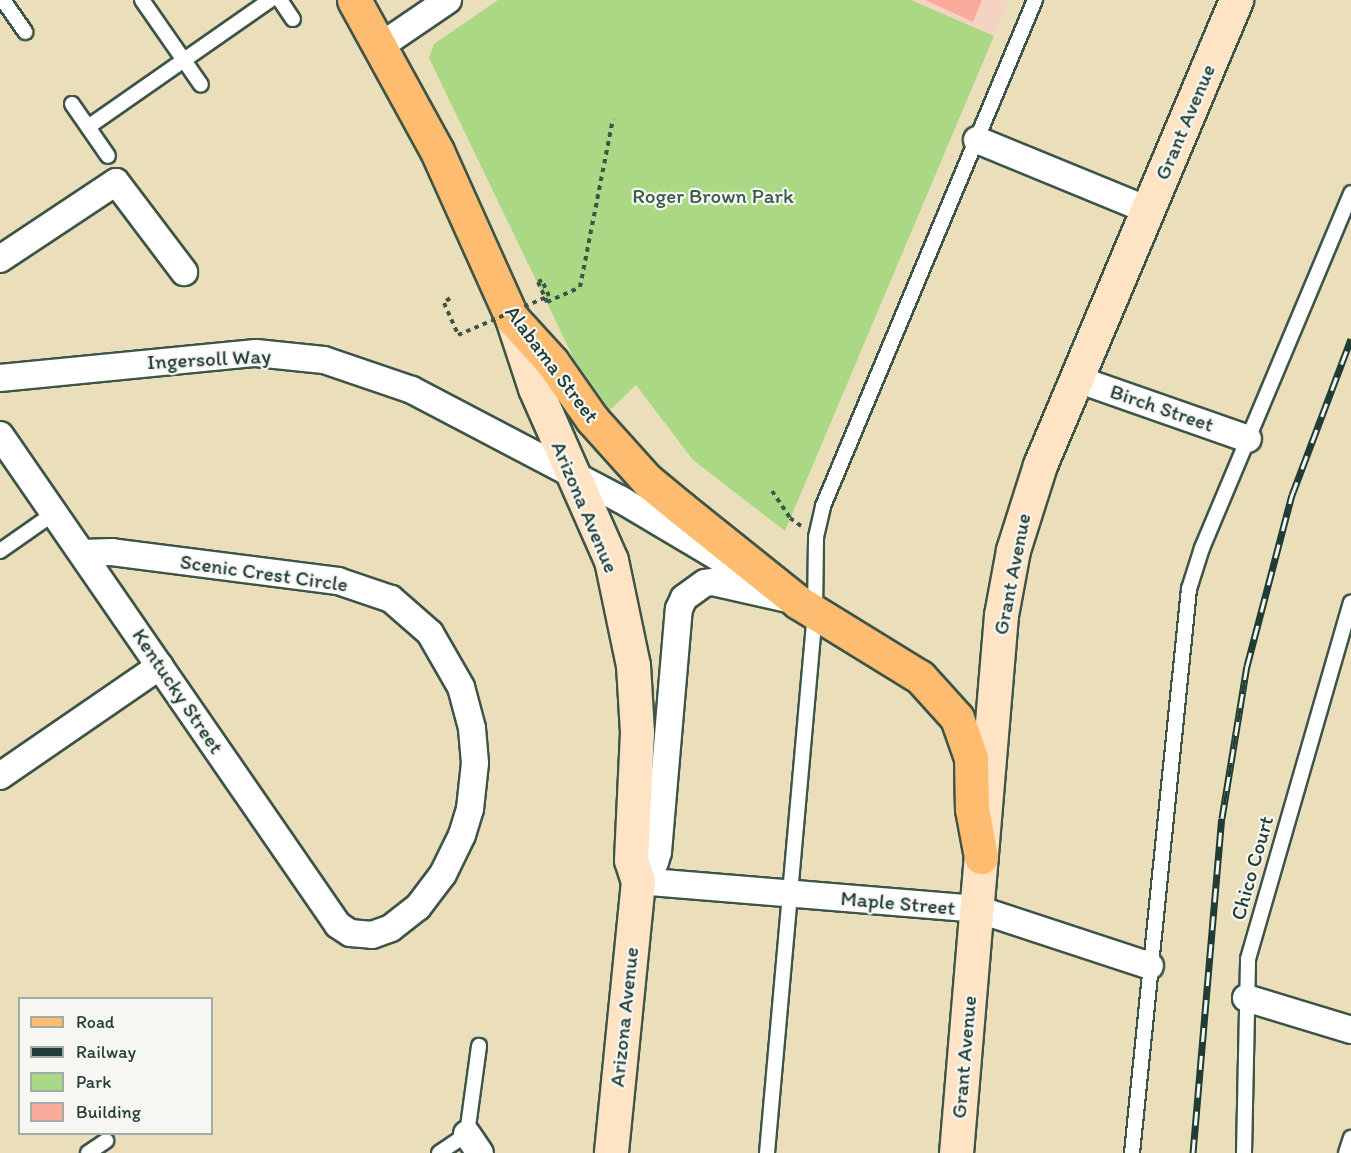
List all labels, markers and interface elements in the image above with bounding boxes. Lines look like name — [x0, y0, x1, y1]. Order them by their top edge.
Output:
street label: Grant Avenue — [1149, 60, 1221, 184]
park label: Roger Brown Park — [632, 183, 794, 209]
street label: Alabama Street — [500, 300, 604, 428]
street label: Ingersoll Way — [147, 343, 271, 375]
street label: Birch Street — [1107, 378, 1217, 438]
street label: Arizona Avenue — [546, 437, 624, 577]
street label: Grant Avenue — [988, 511, 1036, 637]
street label: Scenic Crest Circle — [179, 549, 349, 597]
street label: Kentucky Street — [127, 624, 229, 758]
street label: Chico Court — [1225, 813, 1279, 923]
street label: Maple Street — [840, 885, 956, 921]
street label: Arizona Avenue — [604, 946, 644, 1088]
street label: Grant Avenue — [946, 995, 982, 1119]
legend — [18, 997, 213, 1135]
text: Road — [76, 1011, 115, 1033]
text: Railway — [76, 1041, 136, 1063]
text: Park — [76, 1071, 111, 1093]
text: Building — [76, 1101, 141, 1123]

